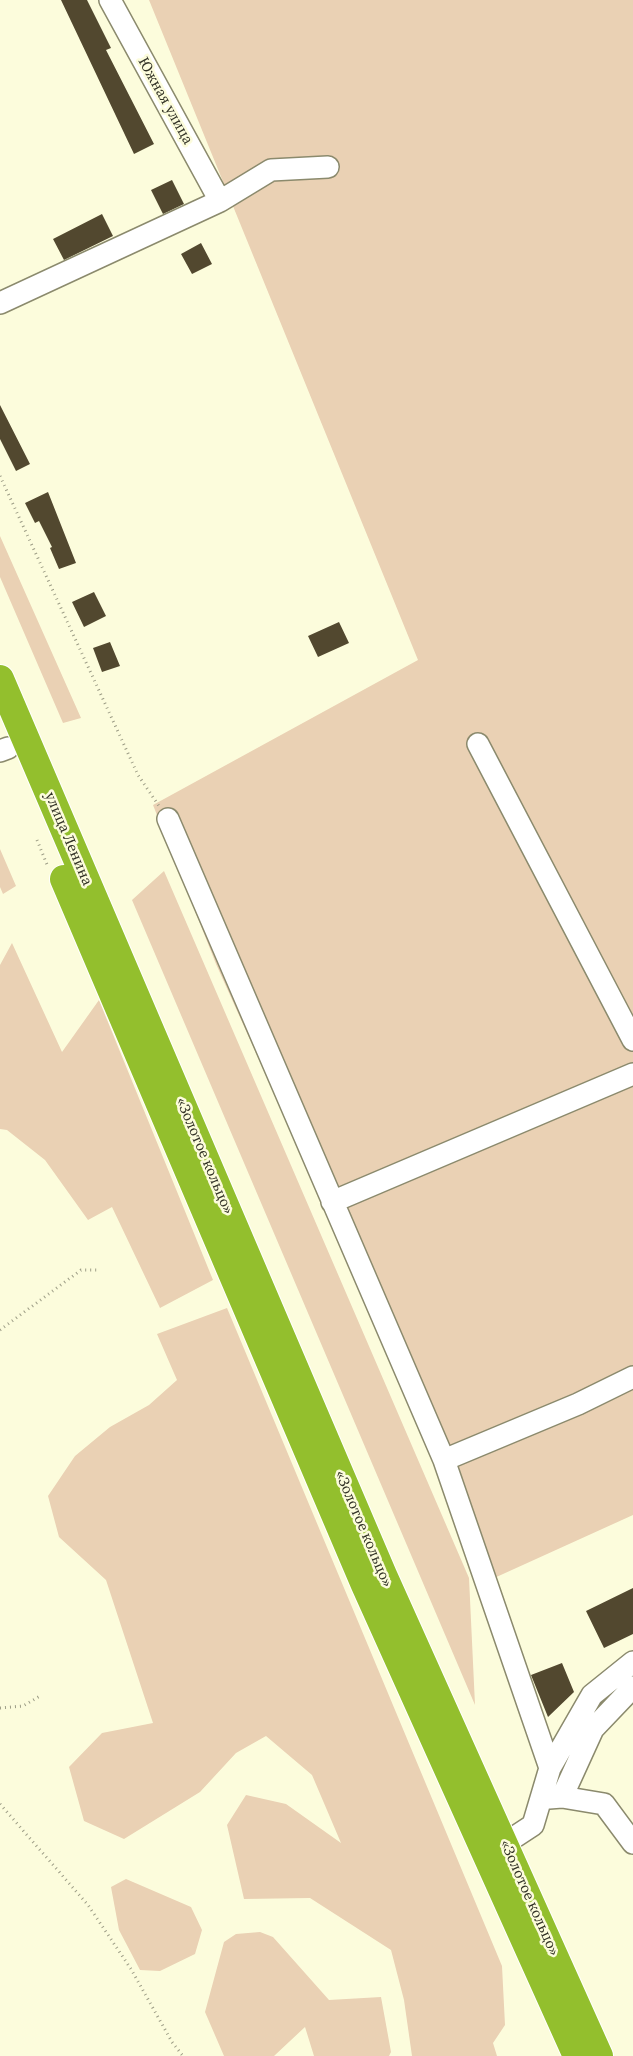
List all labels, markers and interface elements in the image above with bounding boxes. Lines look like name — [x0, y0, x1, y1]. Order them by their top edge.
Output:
street label: Южная улица — [134, 54, 196, 148]
street label: улица Ленина — [40, 790, 96, 888]
street label: «Золотое кольцо» — [171, 1095, 237, 1217]
street label: «Золотое кольцо» — [330, 1468, 396, 1590]
street label: «Золотое кольцо» — [495, 1837, 563, 1959]

